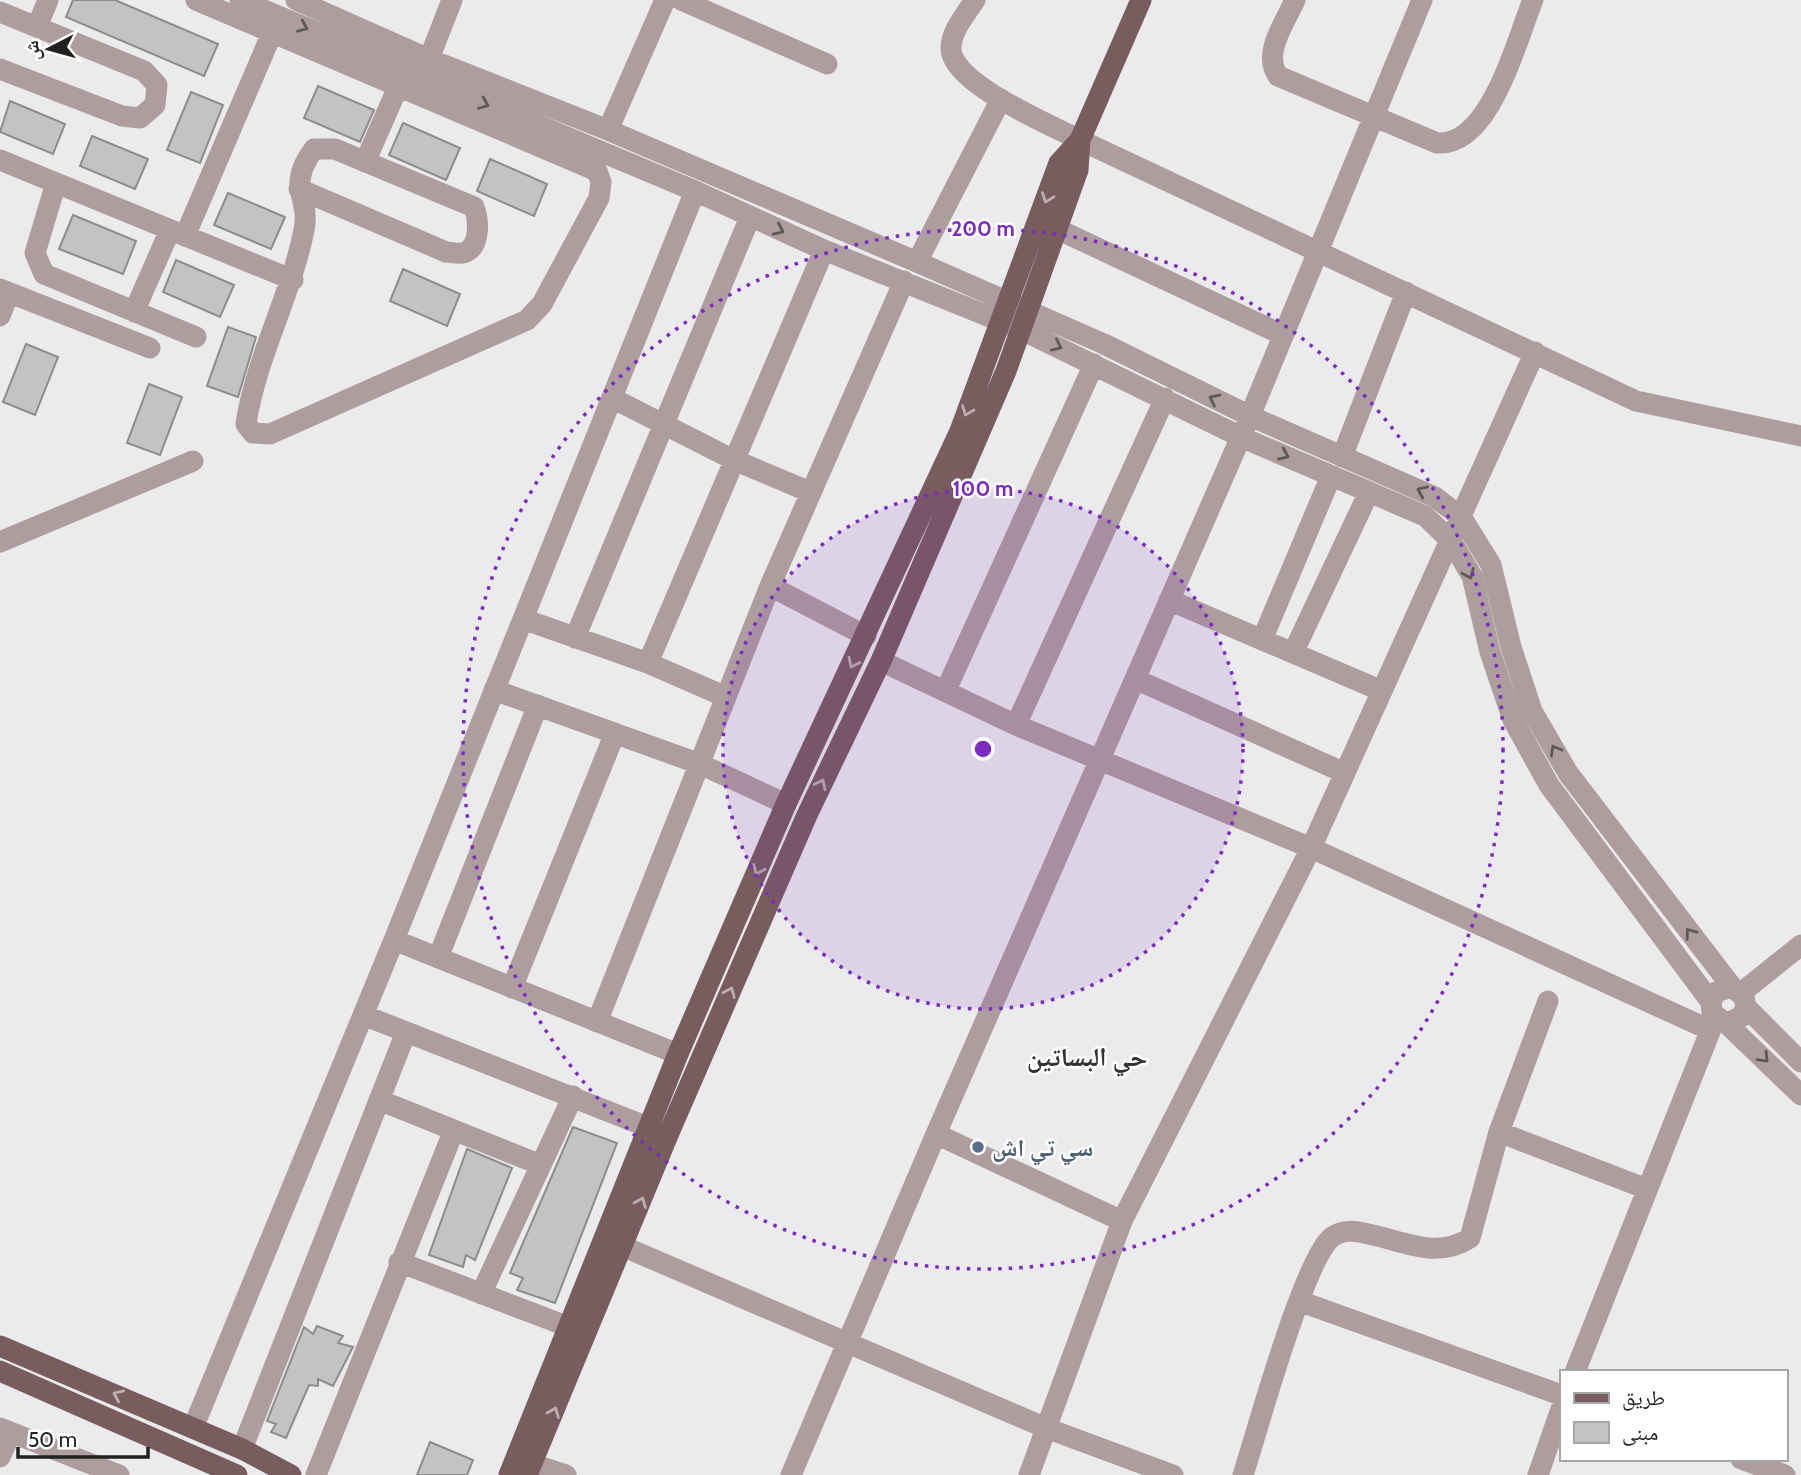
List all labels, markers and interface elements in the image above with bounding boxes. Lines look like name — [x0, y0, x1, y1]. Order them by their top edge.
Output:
north arrow — [14, 14, 84, 84]
one-way arrow — [296, 19, 308, 33]
text: ش — [20, 39, 45, 62]
one-way arrow — [477, 96, 490, 110]
one-way arrow — [1041, 192, 1055, 204]
text: 200 m — [951, 216, 1015, 241]
one-way arrow — [772, 222, 784, 236]
one-way arrow — [1050, 338, 1062, 352]
one-way arrow — [1209, 393, 1221, 407]
one-way arrow — [962, 405, 976, 417]
one-way arrow — [1277, 447, 1289, 461]
text: 100 m — [953, 476, 1013, 501]
one-way arrow — [1417, 485, 1429, 499]
one-way arrow — [1461, 567, 1475, 579]
one-way arrow — [847, 656, 861, 668]
centre of rings — [971, 737, 995, 761]
one-way arrow — [1550, 745, 1563, 758]
one-way arrow — [813, 779, 827, 791]
one-way arrow — [752, 863, 766, 875]
one-way arrow — [1686, 928, 1699, 941]
one-way arrow — [722, 987, 736, 1000]
district label: حي البساتين — [1027, 1041, 1147, 1077]
one-way arrow — [1756, 1050, 1769, 1063]
place label: سي تي اش — [992, 1133, 1093, 1166]
marker: سي تي اش — [970, 1139, 986, 1155]
one-way arrow — [632, 1196, 646, 1208]
legend — [1560, 1370, 1787, 1461]
text: طريق — [1622, 1385, 1665, 1411]
one-way arrow — [113, 1390, 125, 1404]
one-way arrow — [545, 1407, 559, 1419]
scale bar — [18, 1416, 147, 1460]
text: مبنى — [1622, 1420, 1658, 1446]
text: 50 m — [28, 1427, 77, 1452]

